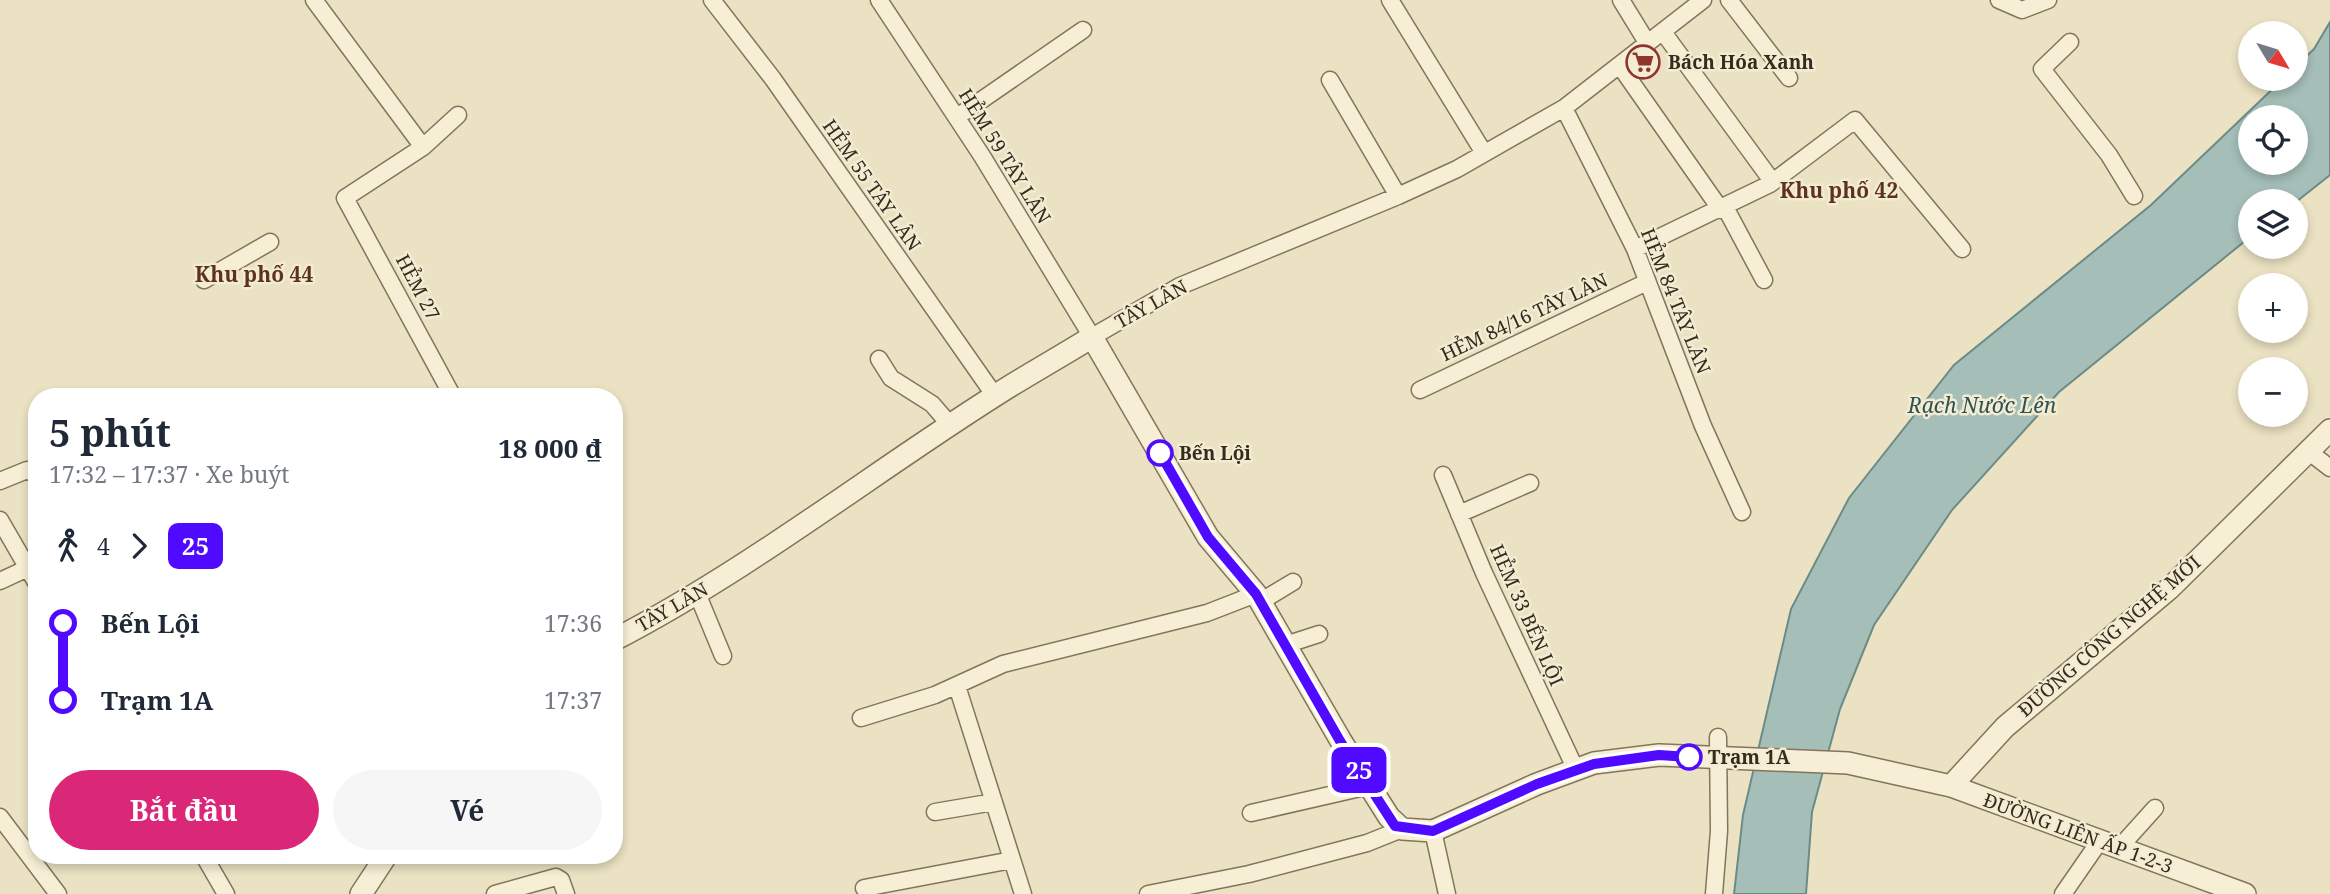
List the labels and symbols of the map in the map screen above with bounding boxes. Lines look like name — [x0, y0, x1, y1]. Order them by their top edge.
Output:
north arrow — [2238, 21, 2308, 91]
supermarket icon: Bách Hóa Xanh — [1624, 43, 1662, 81]
place label: Bách Hóa Xanh — [1668, 49, 1814, 75]
street label: HẺM 59 TÂY LÂN — [953, 83, 1057, 229]
street label: HẺM 55 TÂY LÂN — [817, 114, 927, 256]
district label: Khu phố 42 — [1780, 176, 1898, 204]
street label: HẺM 84 TÂY LÂN — [1635, 224, 1717, 378]
street label: HẺM 27 — [390, 250, 446, 324]
district label: Khu phố 44 — [195, 260, 313, 288]
street label: HẺM 84/16 TÂY LÂN — [1436, 267, 1612, 367]
street label: TÂY LÂN — [1110, 273, 1192, 335]
water label: Rạch Nước Lên — [1907, 391, 2057, 419]
marker: Bến Lội — [1147, 440, 1173, 466]
place label: Bến Lội — [1179, 440, 1251, 466]
street label: HẺM 33 BẾN LỘI — [1484, 540, 1570, 690]
street label: ĐƯỜNG CÔNG NGHỆ MỚI — [2012, 549, 2206, 723]
street label: TÂY LÂN — [631, 576, 713, 638]
marker: Trạm 1A — [1676, 744, 1702, 770]
place label: Trạm 1A — [1708, 744, 1791, 770]
line badge: 25 — [1328, 747, 1390, 793]
street label: ĐƯỜNG LIÊN ẤP 1-2-3 — [1980, 787, 2176, 879]

